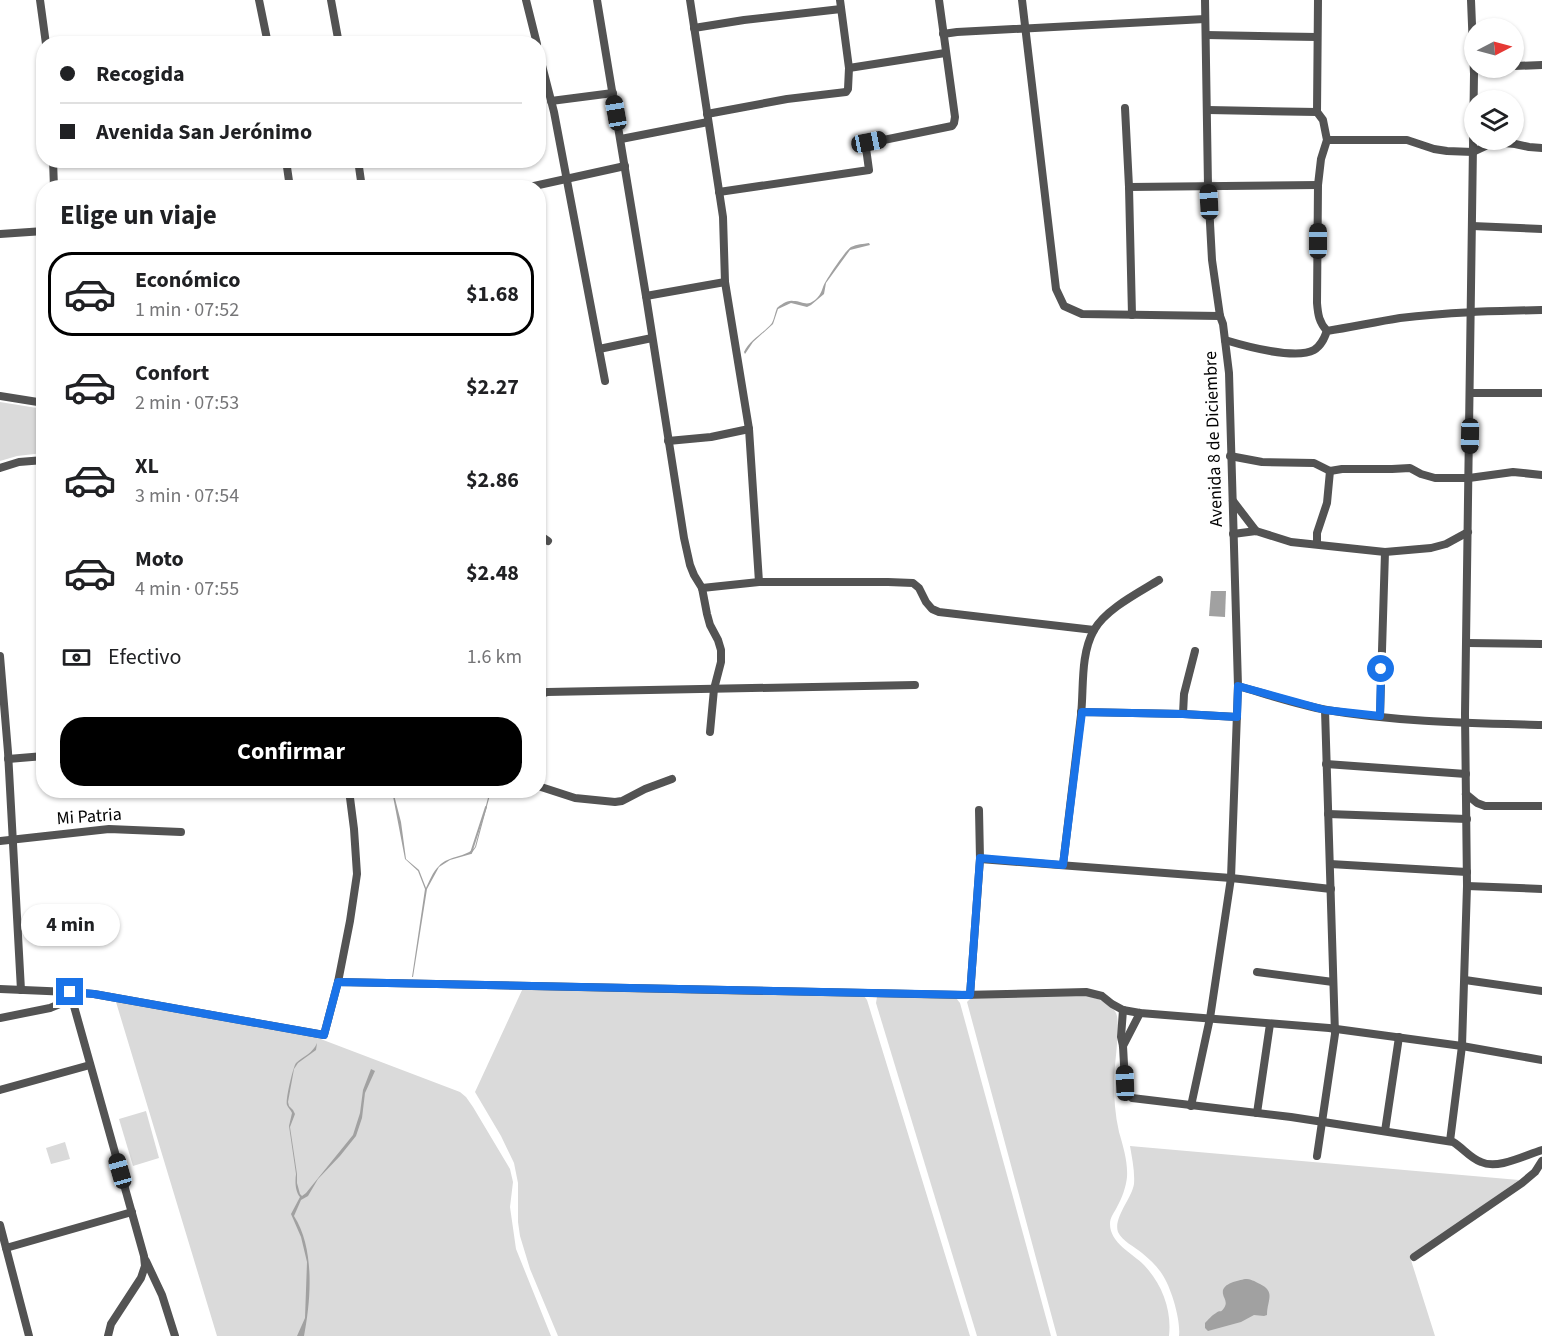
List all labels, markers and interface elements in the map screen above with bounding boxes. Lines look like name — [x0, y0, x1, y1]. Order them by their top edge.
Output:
north arrow — [1464, 18, 1524, 78]
map controls — [1464, 18, 1524, 150]
text: Recogida — [96, 58, 185, 90]
button: layers — [1464, 90, 1524, 150]
car — [604, 94, 628, 132]
text: Avenida San Jerónimo — [96, 116, 312, 148]
car — [850, 130, 888, 154]
car — [1199, 184, 1219, 220]
text: Elige un viaje — [60, 196, 217, 235]
car — [1309, 223, 1327, 259]
text: Económico — [135, 264, 240, 296]
icon: car — [63, 267, 117, 321]
text: $1.68 — [466, 278, 519, 310]
text: 1 min · 07:52 — [135, 296, 239, 324]
street label: Avenida 8 de Diciembre — [1198, 351, 1229, 527]
text: Confort — [135, 357, 209, 389]
icon: car — [63, 360, 117, 414]
text: $2.27 — [466, 371, 519, 403]
text: 2 min · 07:53 — [135, 389, 239, 417]
car — [1461, 418, 1479, 454]
text: XL — [135, 450, 159, 482]
icon: car — [63, 453, 117, 507]
text: $2.86 — [466, 464, 519, 496]
text: 3 min · 07:54 — [135, 482, 239, 510]
text: Moto — [135, 543, 184, 575]
icon: car — [63, 546, 117, 600]
text: $2.48 — [466, 557, 519, 589]
text: 4 min · 07:55 — [135, 575, 239, 603]
icon: cash — [60, 641, 93, 674]
text: Efectivo — [108, 641, 182, 673]
text: 1.6 km — [467, 643, 522, 671]
route start — [1367, 655, 1394, 682]
button: Confirmar — [60, 717, 522, 786]
street label: Mi Patria — [56, 802, 122, 831]
callout: 4 min — [20, 905, 119, 947]
text: 4 min — [46, 911, 95, 939]
route end — [56, 978, 83, 1005]
car — [1115, 1065, 1135, 1101]
car — [106, 1151, 134, 1191]

